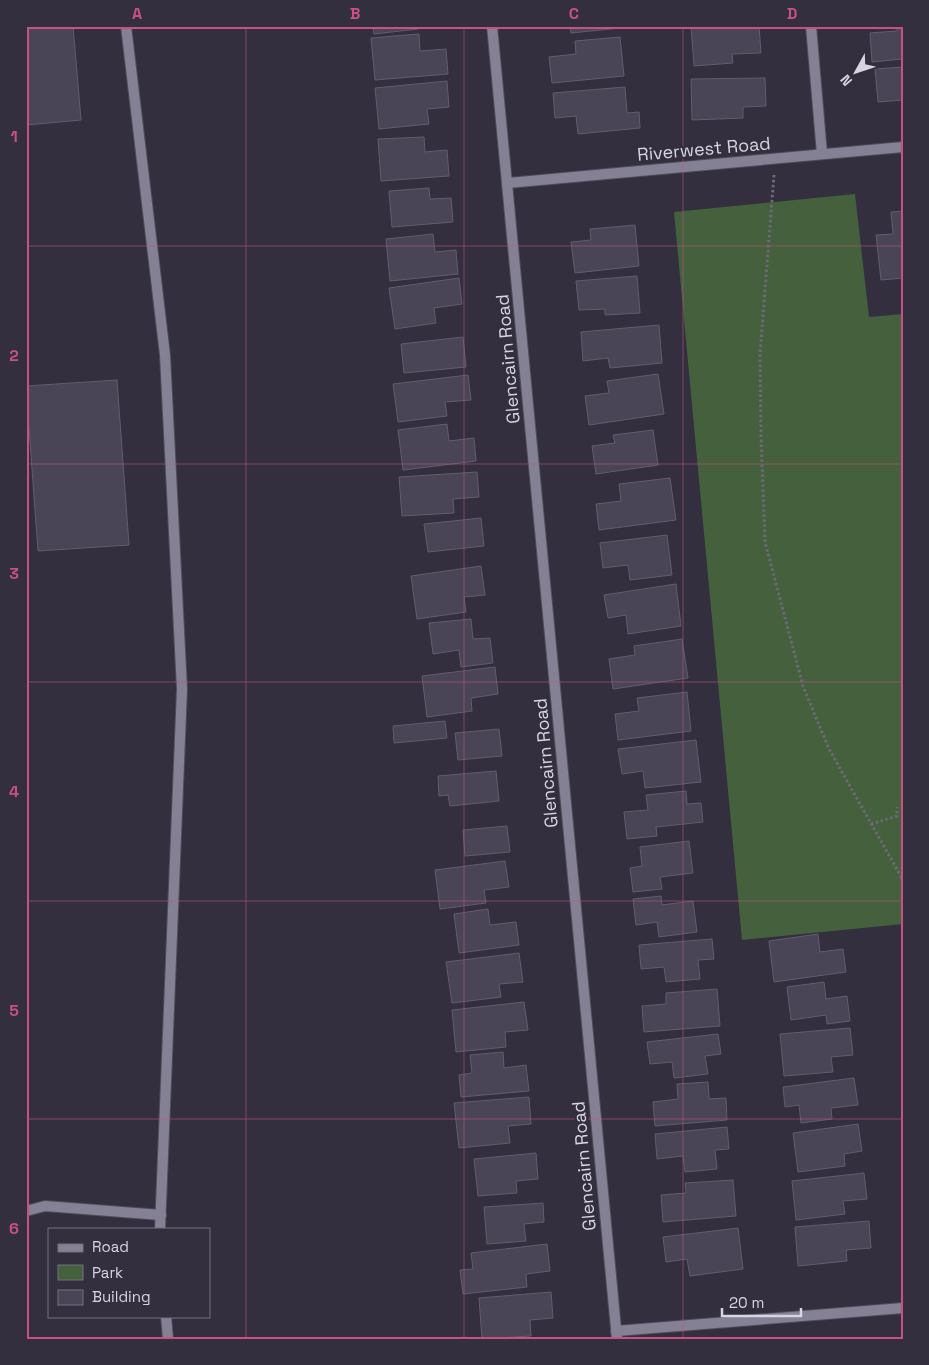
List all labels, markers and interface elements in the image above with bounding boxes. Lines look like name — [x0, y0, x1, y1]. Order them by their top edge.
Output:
text: A — [132, 3, 142, 24]
text: B — [350, 3, 360, 24]
text: C — [569, 3, 579, 24]
text: D — [787, 3, 797, 24]
north arrow — [832, 48, 882, 98]
text: N — [836, 71, 856, 90]
text: 1 — [10, 126, 18, 147]
street label: Riverwest Road — [636, 131, 772, 166]
street label: Glencairn Road — [490, 293, 525, 425]
text: 2 — [9, 345, 19, 366]
text: 3 — [9, 563, 19, 584]
street label: Glencairn Road — [528, 697, 563, 829]
text: 4 — [9, 781, 19, 802]
text: 5 — [9, 1000, 19, 1021]
street label: Glencairn Road — [566, 1100, 601, 1232]
text: 6 — [9, 1218, 19, 1239]
legend — [48, 1228, 210, 1318]
text: Road — [92, 1237, 129, 1256]
text: Park — [92, 1263, 123, 1282]
scale bar — [722, 1285, 800, 1317]
text: Building — [92, 1287, 151, 1306]
text: 20 m — [729, 1293, 764, 1312]

